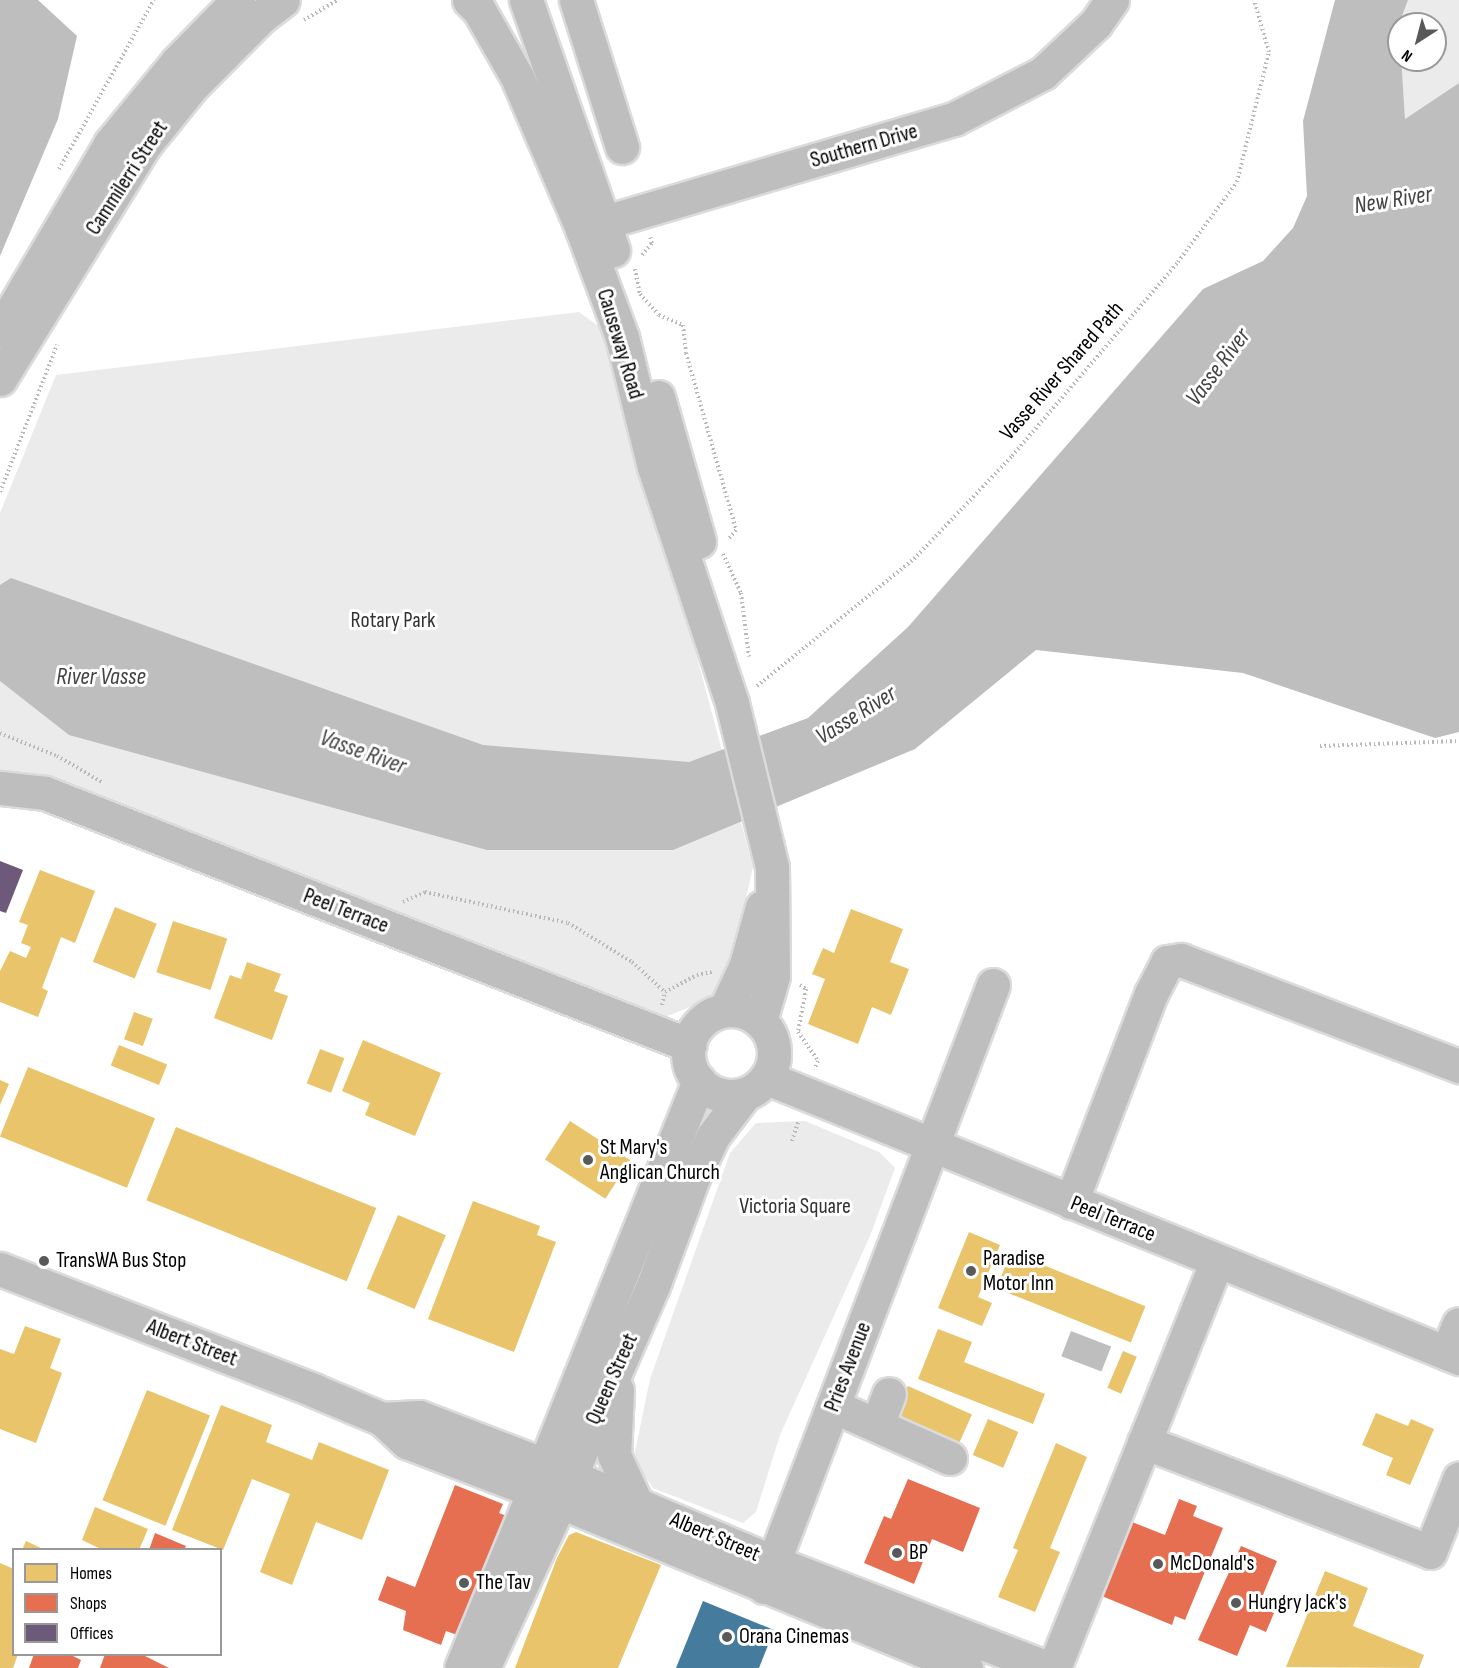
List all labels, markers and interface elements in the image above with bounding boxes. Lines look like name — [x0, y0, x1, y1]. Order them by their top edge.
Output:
north arrow — [1387, 12, 1447, 72]
text: N — [1398, 45, 1416, 66]
street label: Cammilerri Street — [80, 116, 174, 240]
street label: Southern Drive — [807, 118, 921, 174]
water label: New River — [1352, 180, 1434, 220]
street label: Causeway Road — [591, 286, 649, 402]
street label: Vasse River Shared Path — [995, 296, 1129, 446]
water label: Vasse River — [1180, 323, 1256, 411]
park label: Rotary Park — [351, 608, 435, 634]
water label: River Vasse — [56, 663, 146, 691]
water label: Vasse River — [810, 679, 902, 751]
water label: Vasse River — [316, 723, 410, 781]
street label: Peel Terrace — [300, 883, 392, 939]
place label: St Mary's Anglican Church — [600, 1134, 720, 1186]
marker: St Mary's Anglican Church — [581, 1153, 595, 1167]
street label: Peel Terrace — [1067, 1190, 1159, 1248]
park label: Victoria Square — [739, 1194, 851, 1220]
place label: Paradise Motor Inn — [983, 1245, 1054, 1296]
place label: TransWA Bus Stop — [56, 1248, 186, 1274]
marker: TransWA Bus Stop — [37, 1254, 51, 1268]
marker: Paradise Motor Inn — [964, 1264, 978, 1278]
street label: Albert Street — [143, 1314, 241, 1372]
street label: Pries Avenue — [819, 1319, 877, 1415]
street label: Queen Street — [580, 1329, 644, 1429]
street label: Albert Street — [666, 1506, 764, 1568]
place label: BP — [909, 1540, 928, 1566]
marker: BP — [890, 1546, 904, 1560]
legend — [12, 1548, 222, 1656]
place label: McDonald's — [1170, 1551, 1254, 1577]
marker: McDonald's — [1151, 1557, 1165, 1571]
text: Homes — [70, 1563, 112, 1584]
place label: The Tav — [476, 1570, 531, 1596]
marker: The Tav — [457, 1576, 471, 1590]
place label: Hungry Jack's — [1248, 1590, 1347, 1616]
text: Shops — [70, 1593, 107, 1614]
marker: Hungry Jack's — [1229, 1596, 1243, 1610]
text: Offices — [70, 1623, 113, 1644]
place label: Orana Cinemas — [739, 1624, 849, 1650]
marker: Orana Cinemas — [720, 1630, 734, 1644]

